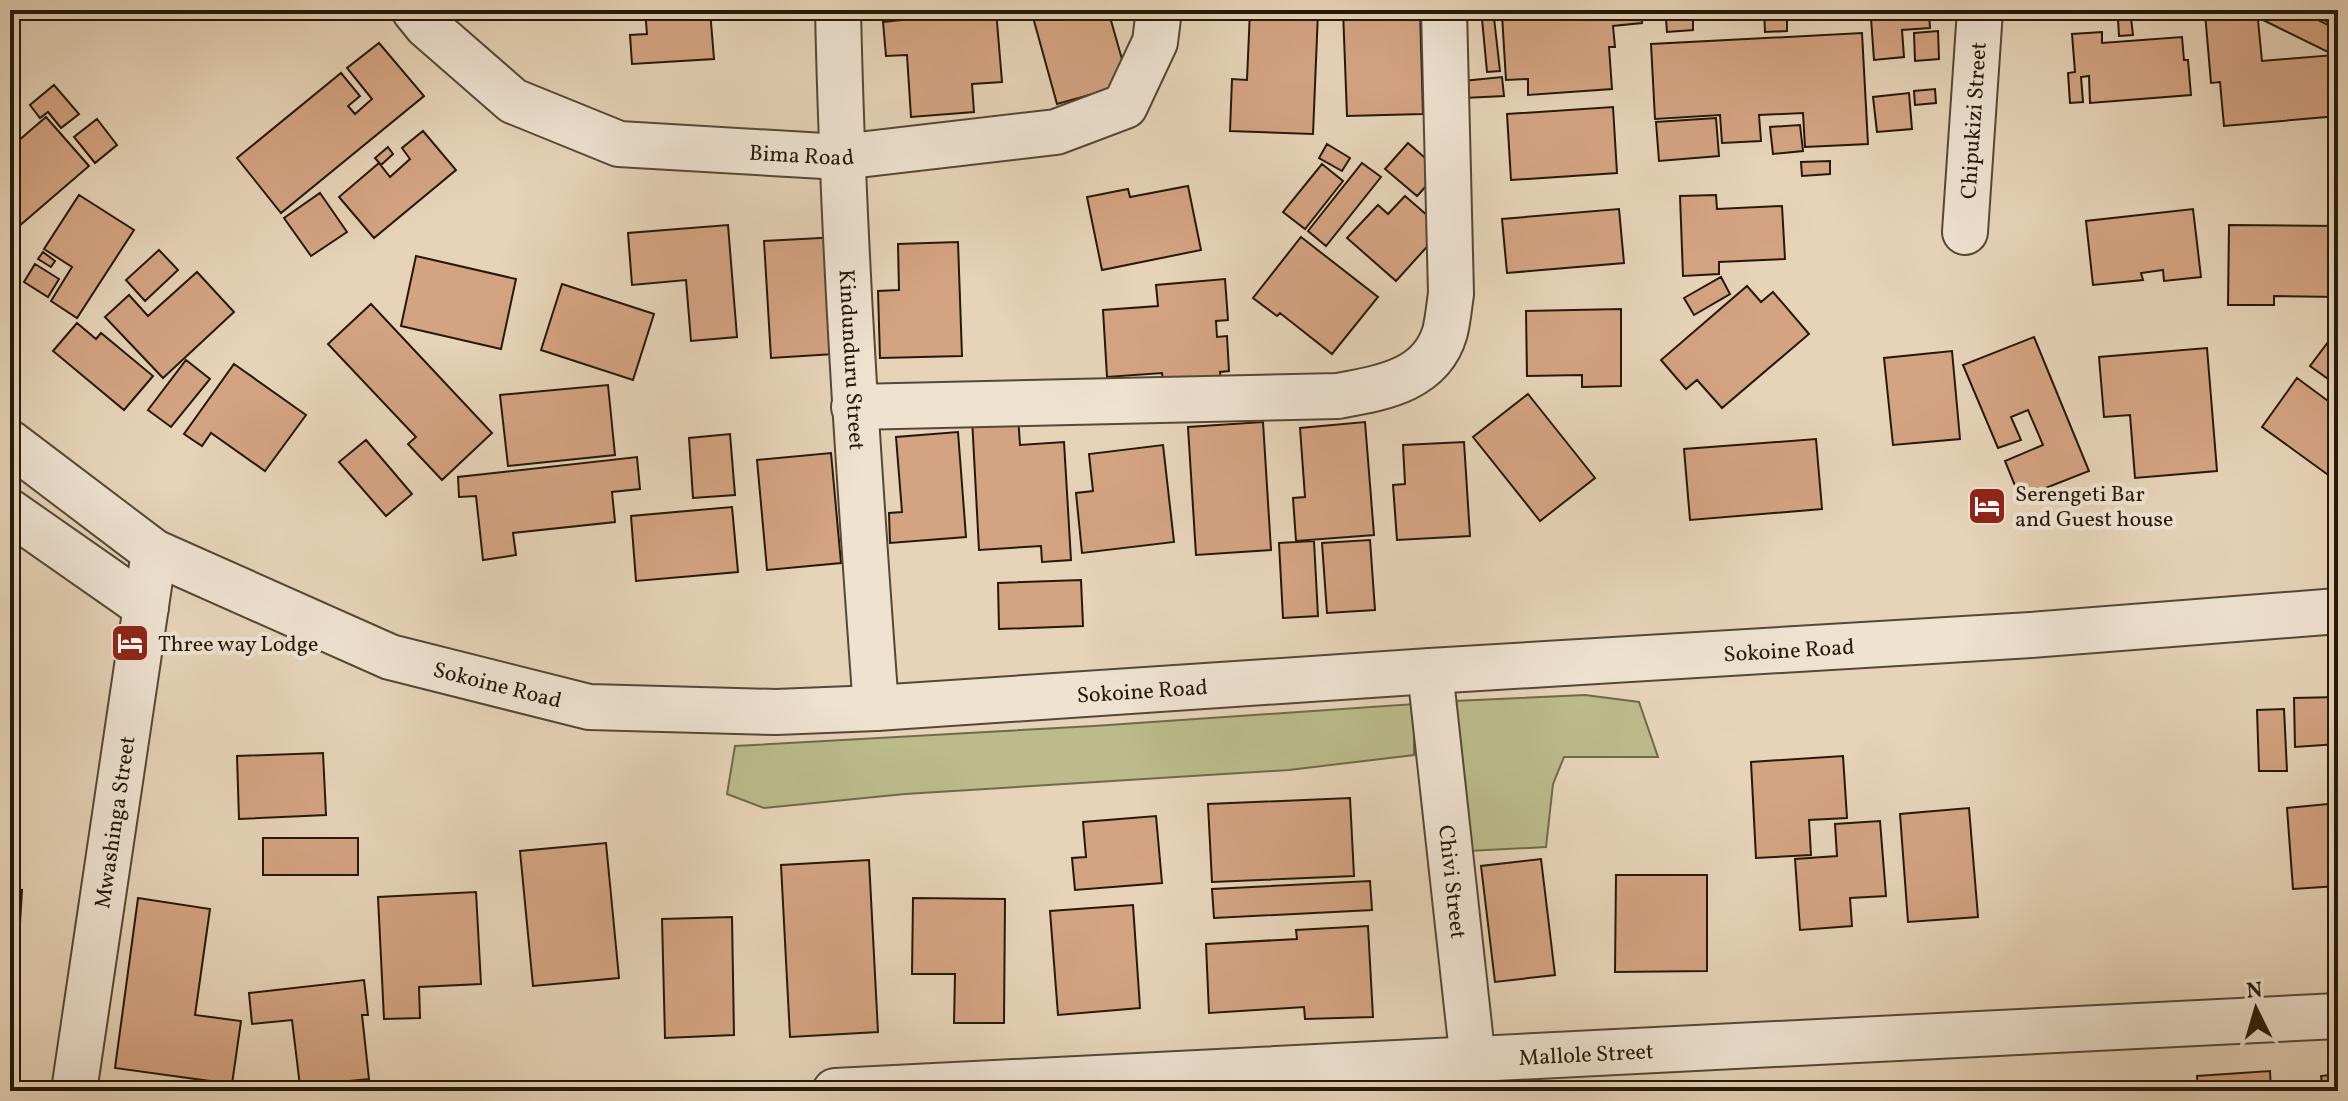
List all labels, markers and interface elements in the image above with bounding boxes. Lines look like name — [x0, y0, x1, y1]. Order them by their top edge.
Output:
street label: Chipukizi Street — [1954, 41, 1996, 200]
street label: Bima Road — [748, 139, 856, 175]
street label: Kindunduru Street — [830, 269, 871, 452]
place label: Serengeti Bar and Guest house — [2015, 480, 2173, 536]
hotel icon: Serengeti Bar and Guest house — [1966, 485, 2008, 527]
hotel icon: Three way Lodge — [109, 622, 151, 664]
place label: Three way Lodge — [158, 630, 318, 661]
street label: Sokoine Road — [1723, 633, 1856, 671]
street label: Sokoine Road — [430, 655, 565, 718]
street label: Sokoine Road — [1076, 673, 1209, 713]
street label: Mwashinga Street — [88, 734, 145, 911]
street label: Chivi Street — [1429, 823, 1472, 941]
north arrow — [2216, 969, 2296, 1049]
text: N — [2245, 975, 2264, 1008]
street label: Mallole Street — [1518, 1037, 1655, 1075]

